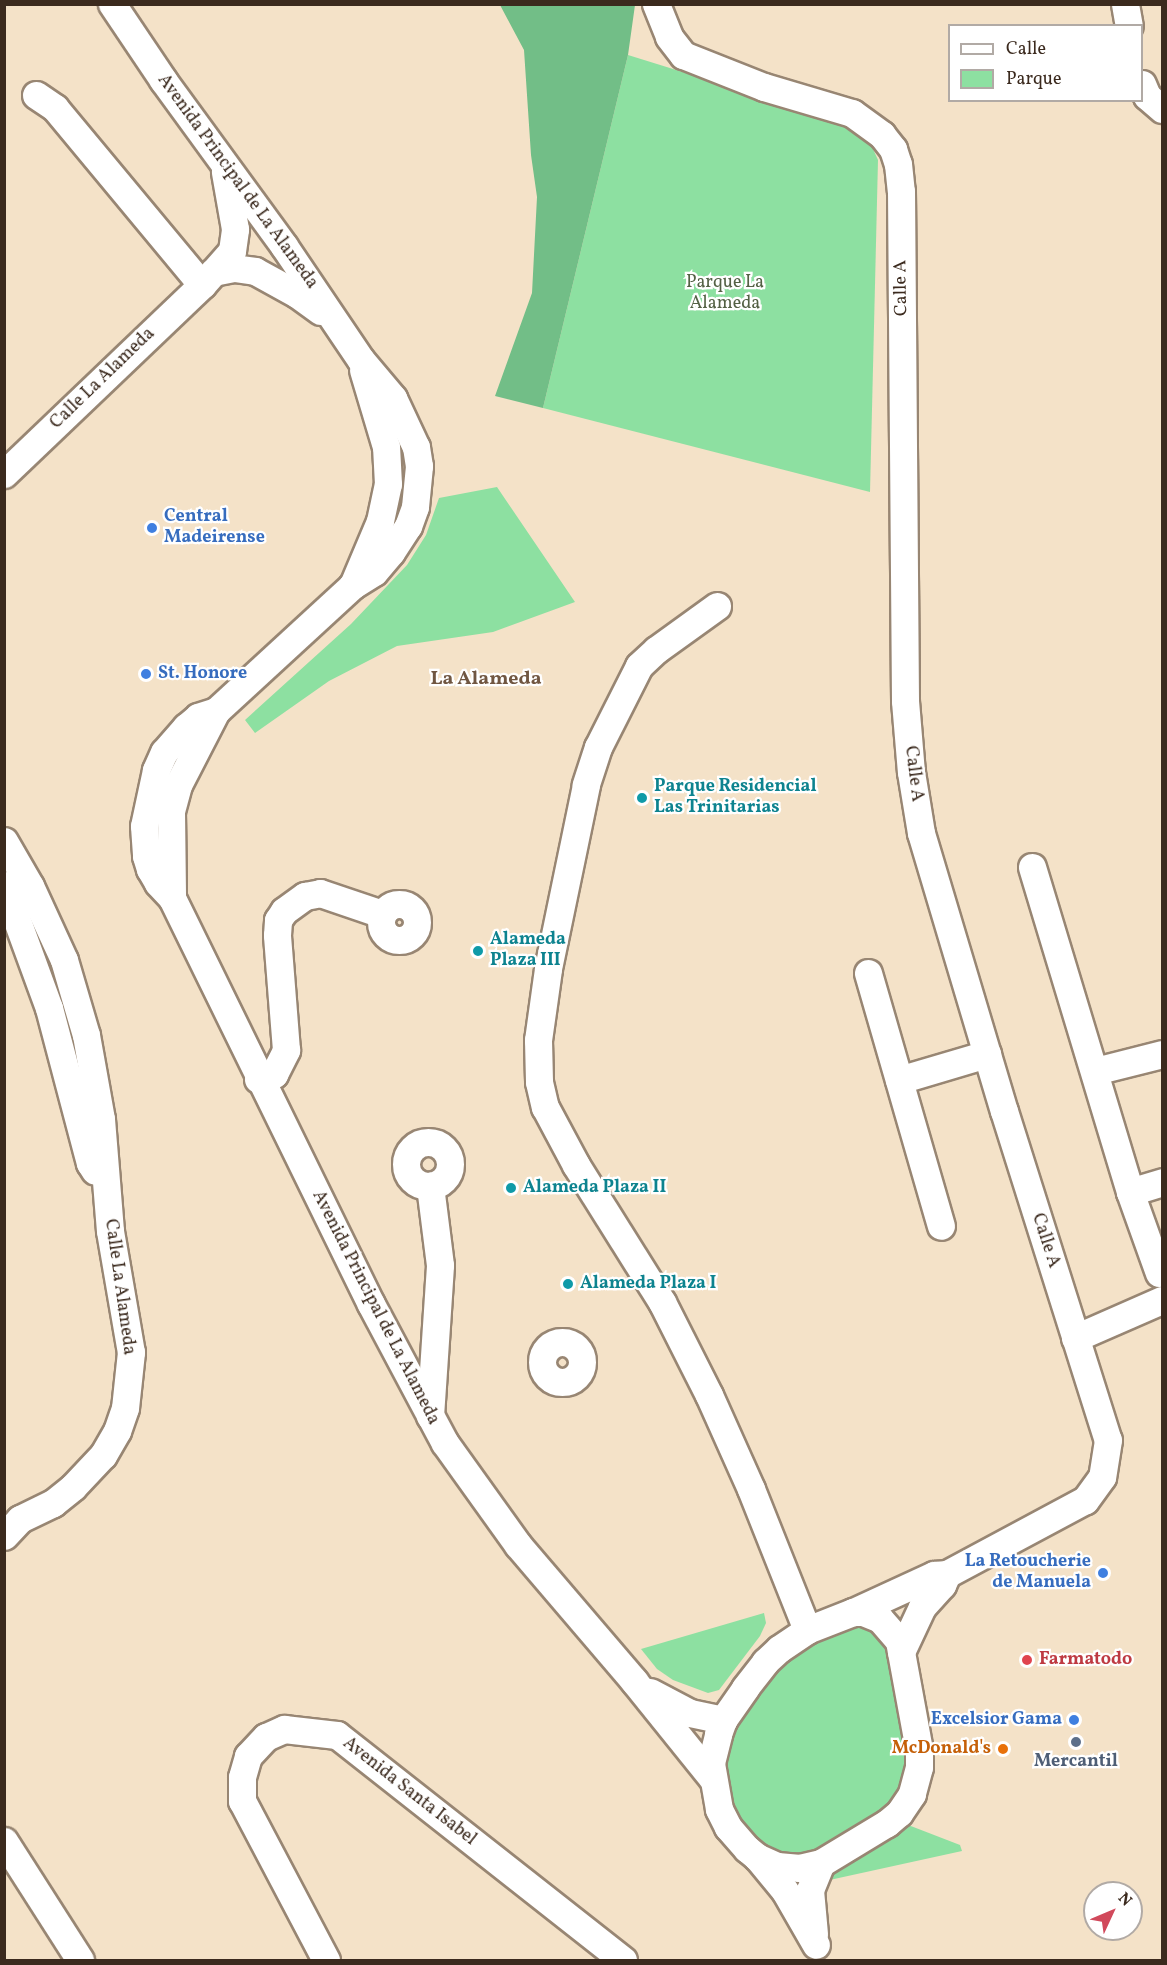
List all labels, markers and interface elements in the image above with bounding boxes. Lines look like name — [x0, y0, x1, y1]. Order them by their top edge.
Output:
legend — [948, 24, 1143, 102]
text: Calle — [1006, 37, 1046, 62]
text: Parque — [1006, 67, 1061, 92]
street label: Avenida Principal de La Alameda — [152, 71, 322, 293]
street label: Calle A — [891, 260, 913, 316]
park label: Parque La Alameda — [686, 273, 764, 316]
street label: Calle La Alameda — [46, 324, 160, 434]
place label: Central Madeirense — [164, 507, 265, 550]
marker: Central Madeirense — [145, 521, 159, 535]
place label: St. Honore — [158, 663, 247, 685]
marker: St. Honore — [139, 667, 153, 681]
district label: La Alameda — [430, 667, 542, 691]
street label: Calle A — [899, 745, 927, 803]
place label: Parque Residencial Las Trinitarias — [654, 777, 817, 820]
marker: Parque Residencial Las Trinitarias — [635, 791, 649, 805]
place label: Alameda Plaza III — [490, 930, 566, 972]
marker: Alameda Plaza III — [471, 944, 485, 958]
place label: Alameda Plaza II — [523, 1177, 666, 1199]
marker: Alameda Plaza II — [504, 1181, 518, 1195]
street label: Avenida Principal de La Alameda — [306, 1187, 444, 1429]
street label: Calle A — [1026, 1211, 1064, 1271]
street label: Calle La Alameda — [99, 1218, 139, 1356]
place label: Alameda Plaza I — [580, 1273, 716, 1295]
marker: Alameda Plaza I — [561, 1277, 575, 1291]
place label: La Retoucherie de Manuela — [965, 1552, 1091, 1594]
marker: La Retoucherie de Manuela — [1096, 1566, 1110, 1580]
place label: Farmatodo — [1039, 1649, 1132, 1671]
marker: Farmatodo — [1020, 1653, 1034, 1667]
place label: Excelsior Gama — [931, 1709, 1062, 1731]
marker: Excelsior Gama — [1067, 1713, 1081, 1727]
street label: Avenida Santa Isabel — [338, 1733, 480, 1851]
marker: Mercantil — [1069, 1735, 1083, 1749]
place label: McDonald's — [892, 1738, 991, 1760]
marker: McDonald's — [996, 1742, 1010, 1756]
place label: Mercantil — [1034, 1751, 1118, 1773]
north arrow — [1083, 1881, 1143, 1941]
text: N — [1113, 1888, 1136, 1912]

